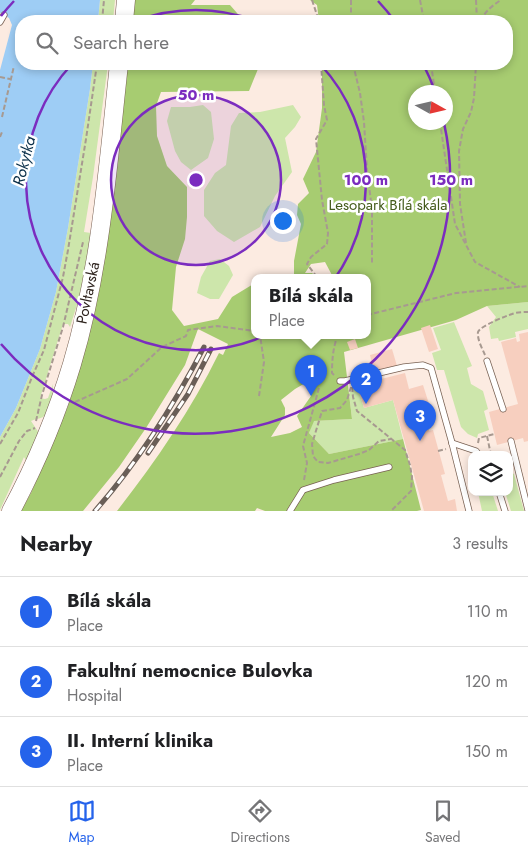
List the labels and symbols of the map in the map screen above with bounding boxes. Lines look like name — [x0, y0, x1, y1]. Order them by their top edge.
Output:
text: 50 m — [178, 84, 214, 106]
north arrow — [408, 85, 453, 130]
water label: Rokytka — [7, 134, 41, 188]
text: 100 m — [344, 169, 388, 191]
text: 150 m — [429, 169, 473, 191]
centre of rings — [187, 171, 205, 189]
park label: Lesopark Bílá skála — [329, 194, 447, 216]
your location — [270, 208, 296, 234]
street label: Povltavská — [71, 260, 105, 326]
pin: 1 — [295, 355, 327, 396]
pin: 2 — [350, 363, 382, 404]
pin: 3 — [404, 400, 436, 441]

